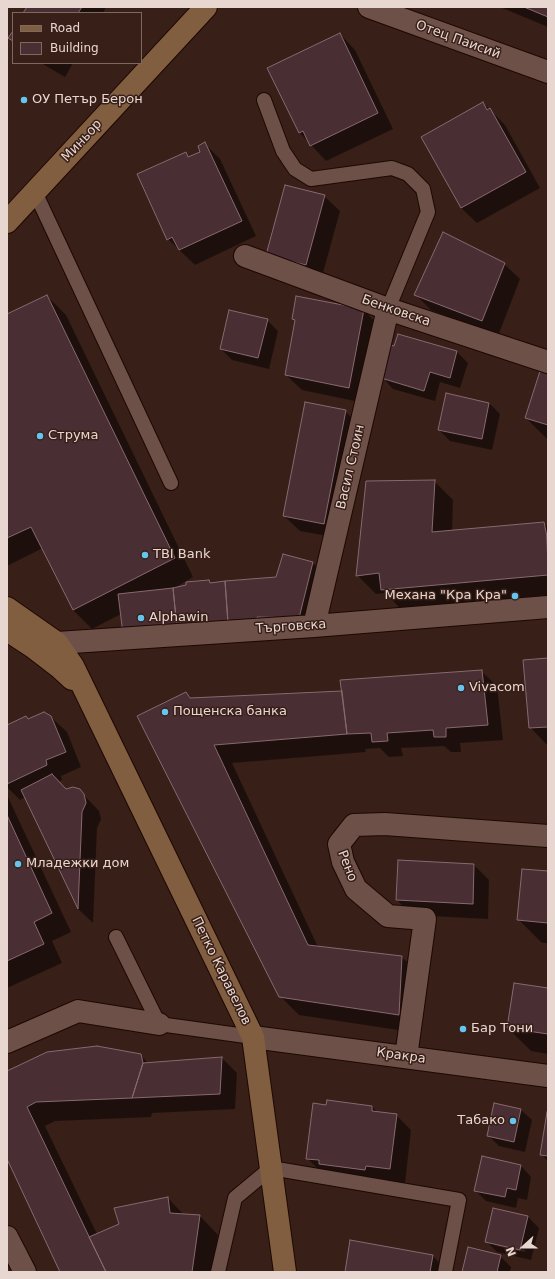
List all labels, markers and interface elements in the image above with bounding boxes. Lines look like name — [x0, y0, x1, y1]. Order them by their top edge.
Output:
legend — [12, 12, 142, 64]
street label: Отец Паисий — [414, 17, 502, 63]
text: Road — [50, 21, 80, 35]
text: Building — [50, 41, 99, 55]
place label: ОУ Петър Берон — [32, 92, 143, 108]
marker: ОУ Петър Берон — [19, 95, 29, 105]
street label: Миньор — [59, 117, 105, 165]
street label: Бенковска — [359, 292, 433, 330]
street label: Васил Стоин — [334, 423, 368, 511]
place label: Струма — [48, 428, 98, 444]
marker: Струма — [35, 431, 45, 441]
place label: TBI Bank — [153, 547, 210, 563]
marker: TBI Bank — [140, 550, 150, 560]
place label: Механа "Кра Кра" — [385, 588, 507, 604]
marker: Механа "Кра Кра" — [510, 591, 520, 601]
place label: Alphawin — [149, 610, 208, 626]
marker: Alphawin — [136, 613, 146, 623]
street label: Търговска — [255, 617, 327, 637]
place label: Vivacom — [469, 680, 525, 696]
marker: Vivacom — [456, 683, 466, 693]
place label: Пощенска банка — [173, 704, 287, 720]
marker: Пощенска банка — [160, 707, 170, 717]
street label: Рено — [334, 848, 360, 884]
place label: Младежки дом — [26, 856, 129, 872]
marker: Младежки дом — [13, 859, 23, 869]
street label: Петко Каравелов — [188, 914, 254, 1028]
place label: Бар Тони — [471, 1021, 533, 1037]
marker: Бар Тони — [458, 1024, 468, 1034]
street label: Кракра — [375, 1045, 427, 1067]
place label: Табако — [457, 1113, 505, 1129]
marker: Табако — [508, 1116, 518, 1126]
north arrow — [503, 1227, 543, 1267]
text: N — [504, 1245, 519, 1258]

